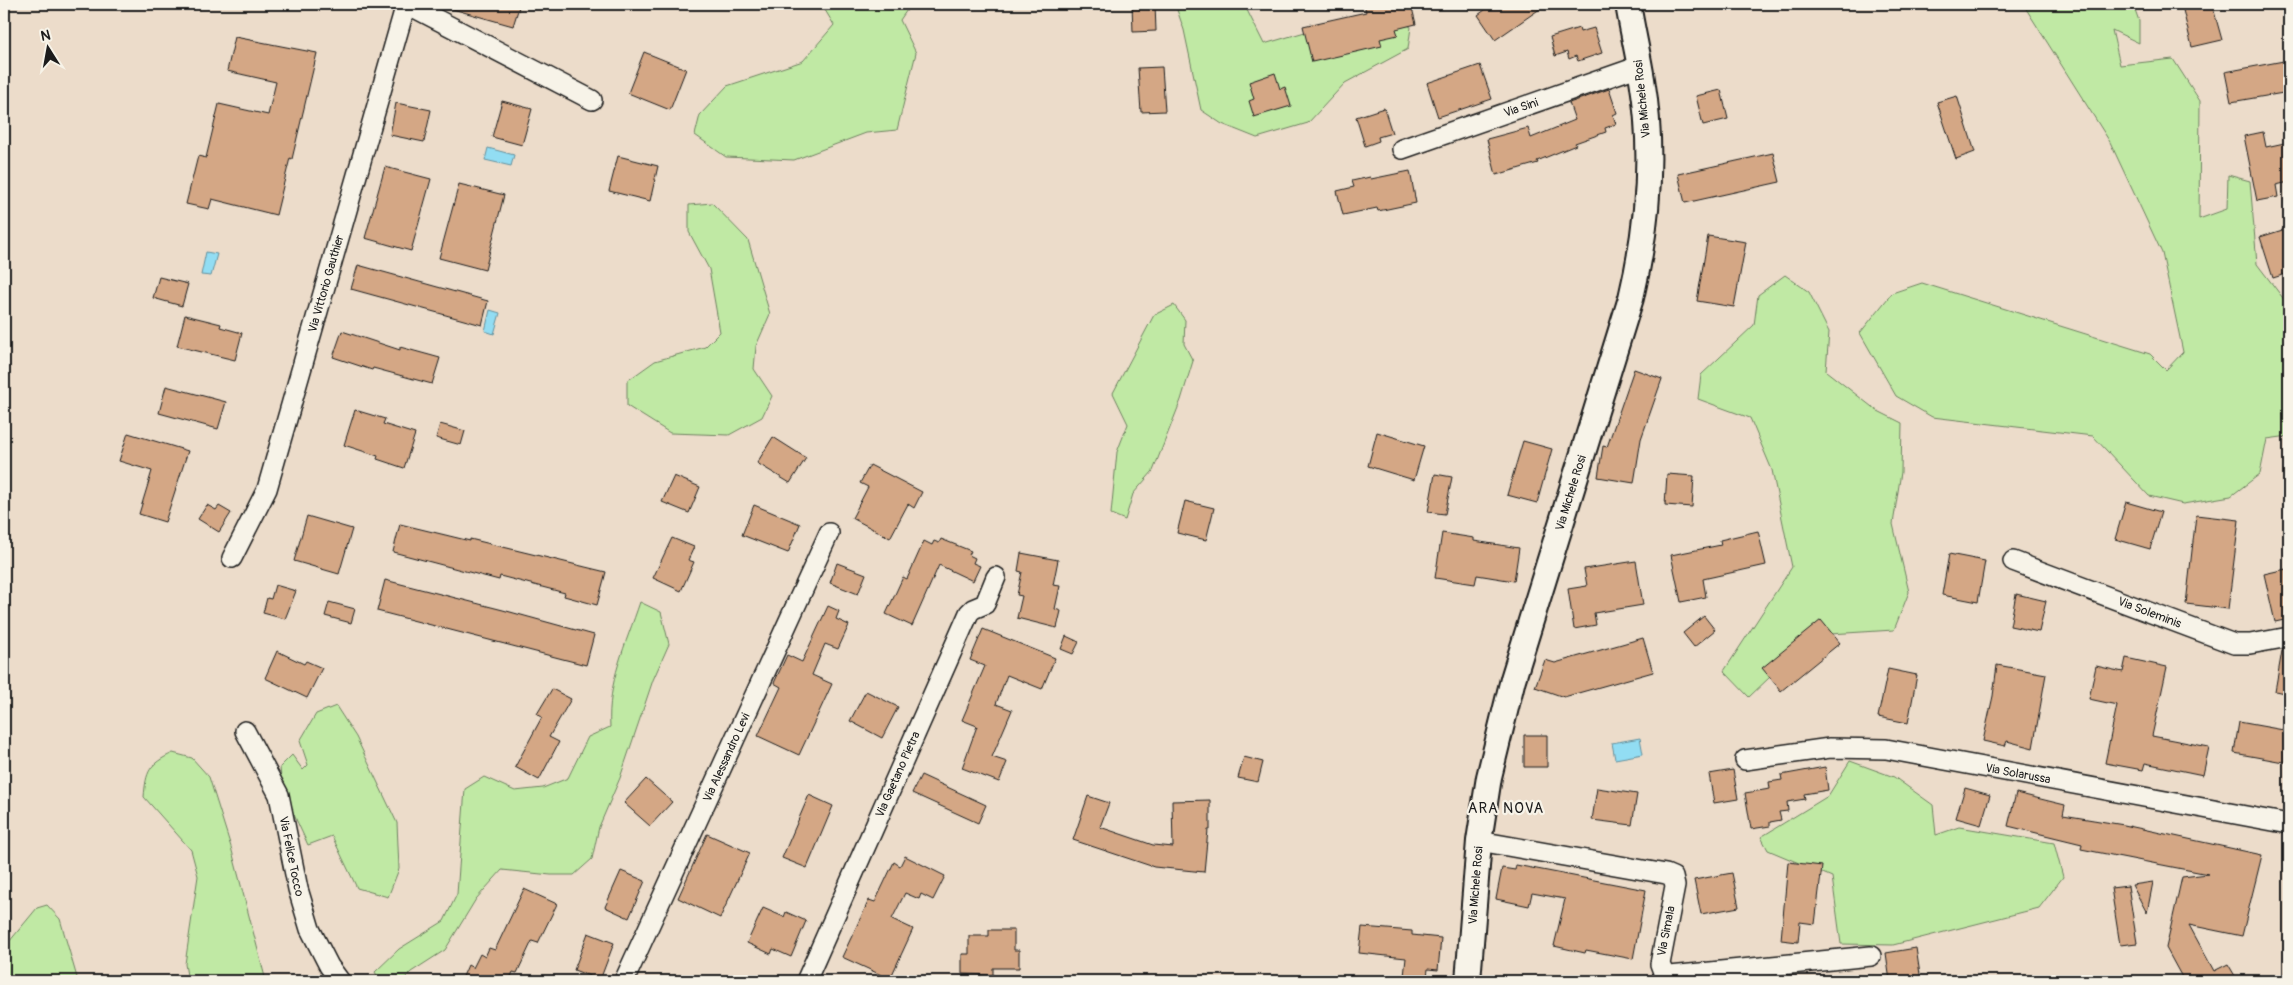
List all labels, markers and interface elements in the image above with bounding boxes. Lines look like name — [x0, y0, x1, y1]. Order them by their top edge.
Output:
north arrow — [22, 22, 72, 72]
text: N — [39, 26, 52, 45]
street label: Via Michele Rosi — [1631, 59, 1654, 139]
street label: Via Sini — [1502, 95, 1540, 121]
street label: Via Vittorio Gauthier — [305, 233, 348, 334]
street label: Via Michele Rosi — [1552, 453, 1590, 533]
street label: Via Soleminis — [2116, 594, 2184, 632]
street label: Via Alessandro Levi — [700, 711, 754, 804]
street label: Via Gaetano Pietra — [872, 729, 924, 820]
street label: Via Solarussa — [1984, 761, 2052, 788]
district label: ARA NOVA — [1468, 799, 1544, 818]
street label: Via Felice Tocco — [275, 815, 307, 899]
street label: Via Michele Rosi — [1465, 846, 1487, 925]
street label: Via Simala — [1654, 904, 1679, 958]

